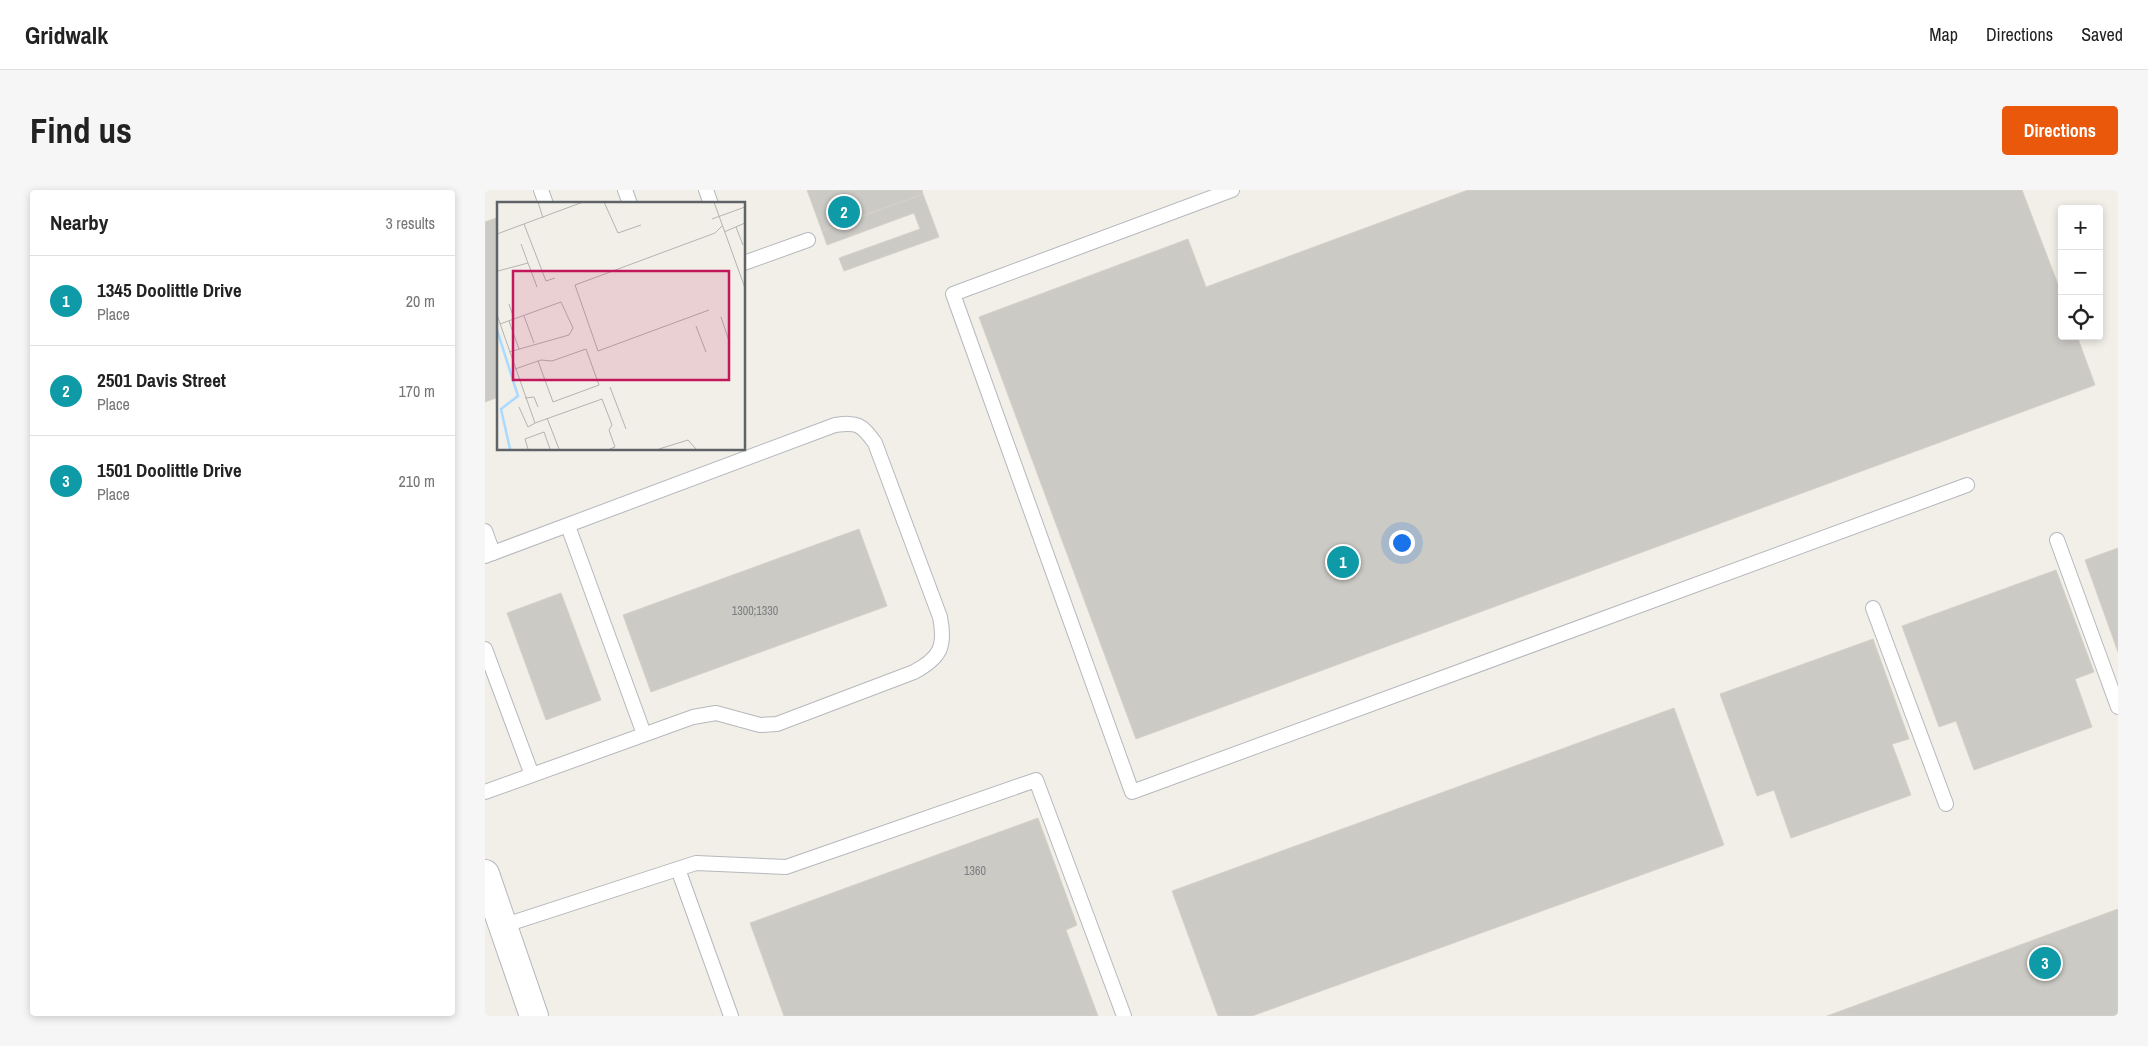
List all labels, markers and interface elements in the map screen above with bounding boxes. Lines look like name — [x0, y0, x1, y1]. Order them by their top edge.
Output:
text: Gridwalk — [25, 19, 108, 51]
text: Map — [1929, 22, 1958, 47]
text: Directions — [1986, 22, 2053, 47]
text: Saved — [2081, 22, 2123, 47]
button: Directions — [2002, 106, 2118, 155]
text: Find us — [30, 107, 132, 154]
pin: 2 — [828, 193, 860, 231]
inset map — [497, 202, 745, 450]
map controls — [2058, 205, 2103, 340]
button: + — [2058, 205, 2103, 250]
text: Nearby — [50, 208, 108, 237]
text: 3 results — [385, 212, 435, 234]
button: − — [2058, 250, 2103, 295]
text: 1345 Doolittle Drive — [97, 277, 242, 303]
text: 1 — [62, 290, 70, 312]
text: 20 m — [406, 290, 435, 312]
button: locate — [2058, 295, 2103, 340]
text: Place — [97, 303, 130, 325]
text: 2501 Davis Street — [97, 367, 226, 393]
text: 2 — [62, 380, 70, 402]
text: 170 m — [399, 380, 435, 402]
text: Place — [97, 393, 130, 415]
text: 1501 Doolittle Drive — [97, 457, 242, 483]
text: 3 — [62, 470, 70, 492]
text: 210 m — [399, 470, 435, 492]
text: Place — [97, 483, 130, 505]
your location — [1389, 530, 1415, 556]
pin: 1 — [1327, 543, 1359, 581]
house number: 1300;1330 — [732, 603, 778, 619]
house number: 1360 — [964, 863, 986, 879]
pin: 3 — [2029, 944, 2061, 982]

